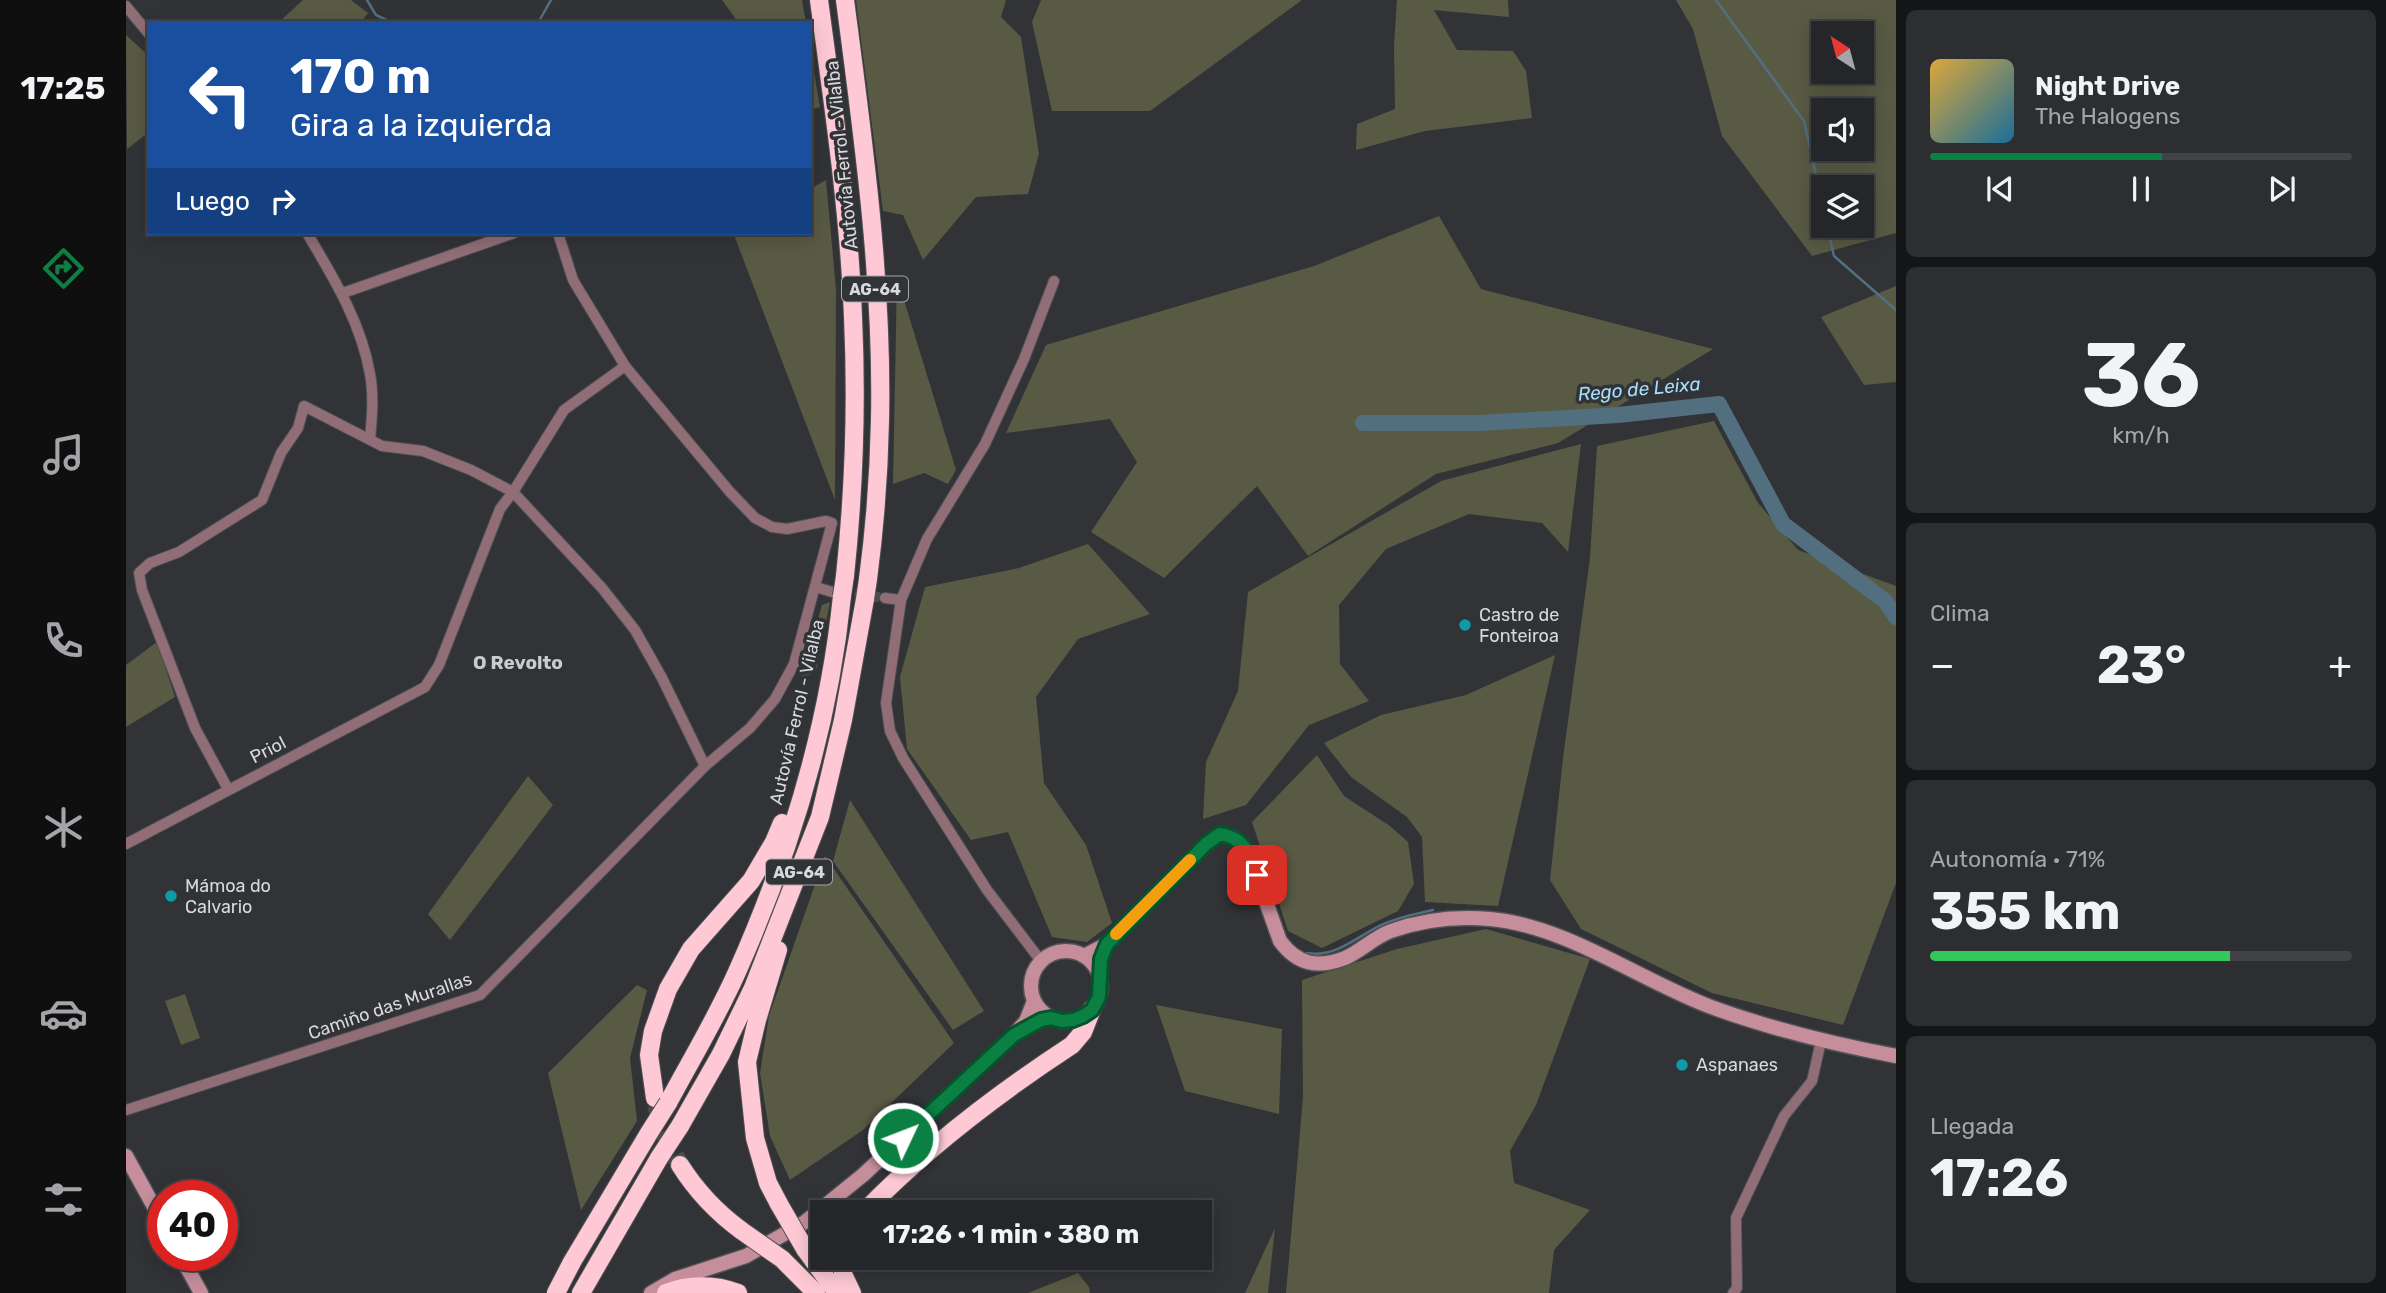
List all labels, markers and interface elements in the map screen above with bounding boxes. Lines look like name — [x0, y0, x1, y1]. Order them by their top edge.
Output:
north arrow — [1811, 21, 1874, 84]
map controls — [1811, 21, 1874, 238]
text: 170 m — [290, 47, 431, 105]
icon: left — [175, 49, 266, 140]
street label: Autovía Ferrol - Vilalba — [821, 60, 863, 250]
text: 17:25 — [20, 69, 106, 107]
text: Night Drive — [2035, 71, 2180, 102]
button: sound — [1811, 98, 1874, 161]
text: The Halogens — [2035, 102, 2181, 130]
text: Gira a la izquierda — [290, 106, 552, 144]
icon: previous — [1981, 170, 2019, 208]
icon: pause — [2122, 170, 2160, 208]
icon: next — [2263, 170, 2301, 208]
button: layers — [1811, 175, 1874, 238]
icon: right — [264, 182, 302, 220]
text: Luego — [175, 186, 250, 217]
icon: directions — [39, 244, 88, 293]
road number: AG-64 — [842, 276, 908, 302]
text: 36 — [2081, 321, 2201, 429]
water label: Rego de Leixa — [1577, 372, 1701, 406]
text: km/h — [2112, 421, 2170, 449]
icon: music — [39, 430, 88, 479]
text: Clima — [1930, 599, 1990, 627]
place label: Castro de Fonteiroa — [1479, 604, 1559, 647]
icon: phone — [39, 616, 88, 665]
street label: Autovía Ferrol - Vilalba — [765, 617, 829, 807]
marker: Castro de Fonteiroa — [1457, 617, 1473, 633]
text: 23° — [2097, 634, 2186, 696]
text: − — [1930, 642, 1955, 688]
text: + — [2328, 642, 2352, 688]
district label: O Revolto — [473, 651, 563, 674]
street label: Priol — [246, 732, 290, 768]
icon: climate — [39, 803, 88, 852]
pin — [1227, 845, 1287, 905]
text: Autonomía · 71% — [1930, 845, 2105, 873]
icon: arrive — [1238, 856, 1276, 894]
road number: AG-64 — [766, 860, 832, 884]
place label: Mámoa do Calvario — [185, 875, 271, 918]
text: 355 km — [1930, 880, 2121, 942]
marker: Mámoa do Calvario — [163, 888, 179, 904]
street label: Camiño das Murallas — [305, 968, 475, 1044]
icon: car — [39, 989, 88, 1038]
place label: Aspanaes — [1696, 1054, 1778, 1076]
marker: Aspanaes — [1674, 1057, 1690, 1073]
position arrow — [866, 1101, 940, 1175]
text: Llegada — [1930, 1112, 2014, 1140]
text: 17:26 — [1930, 1147, 2068, 1209]
icon: filters — [39, 1175, 88, 1224]
speed limit sign: 40 — [147, 1180, 238, 1271]
text: 17:26 · 1 min · 380 m — [883, 1219, 1139, 1250]

